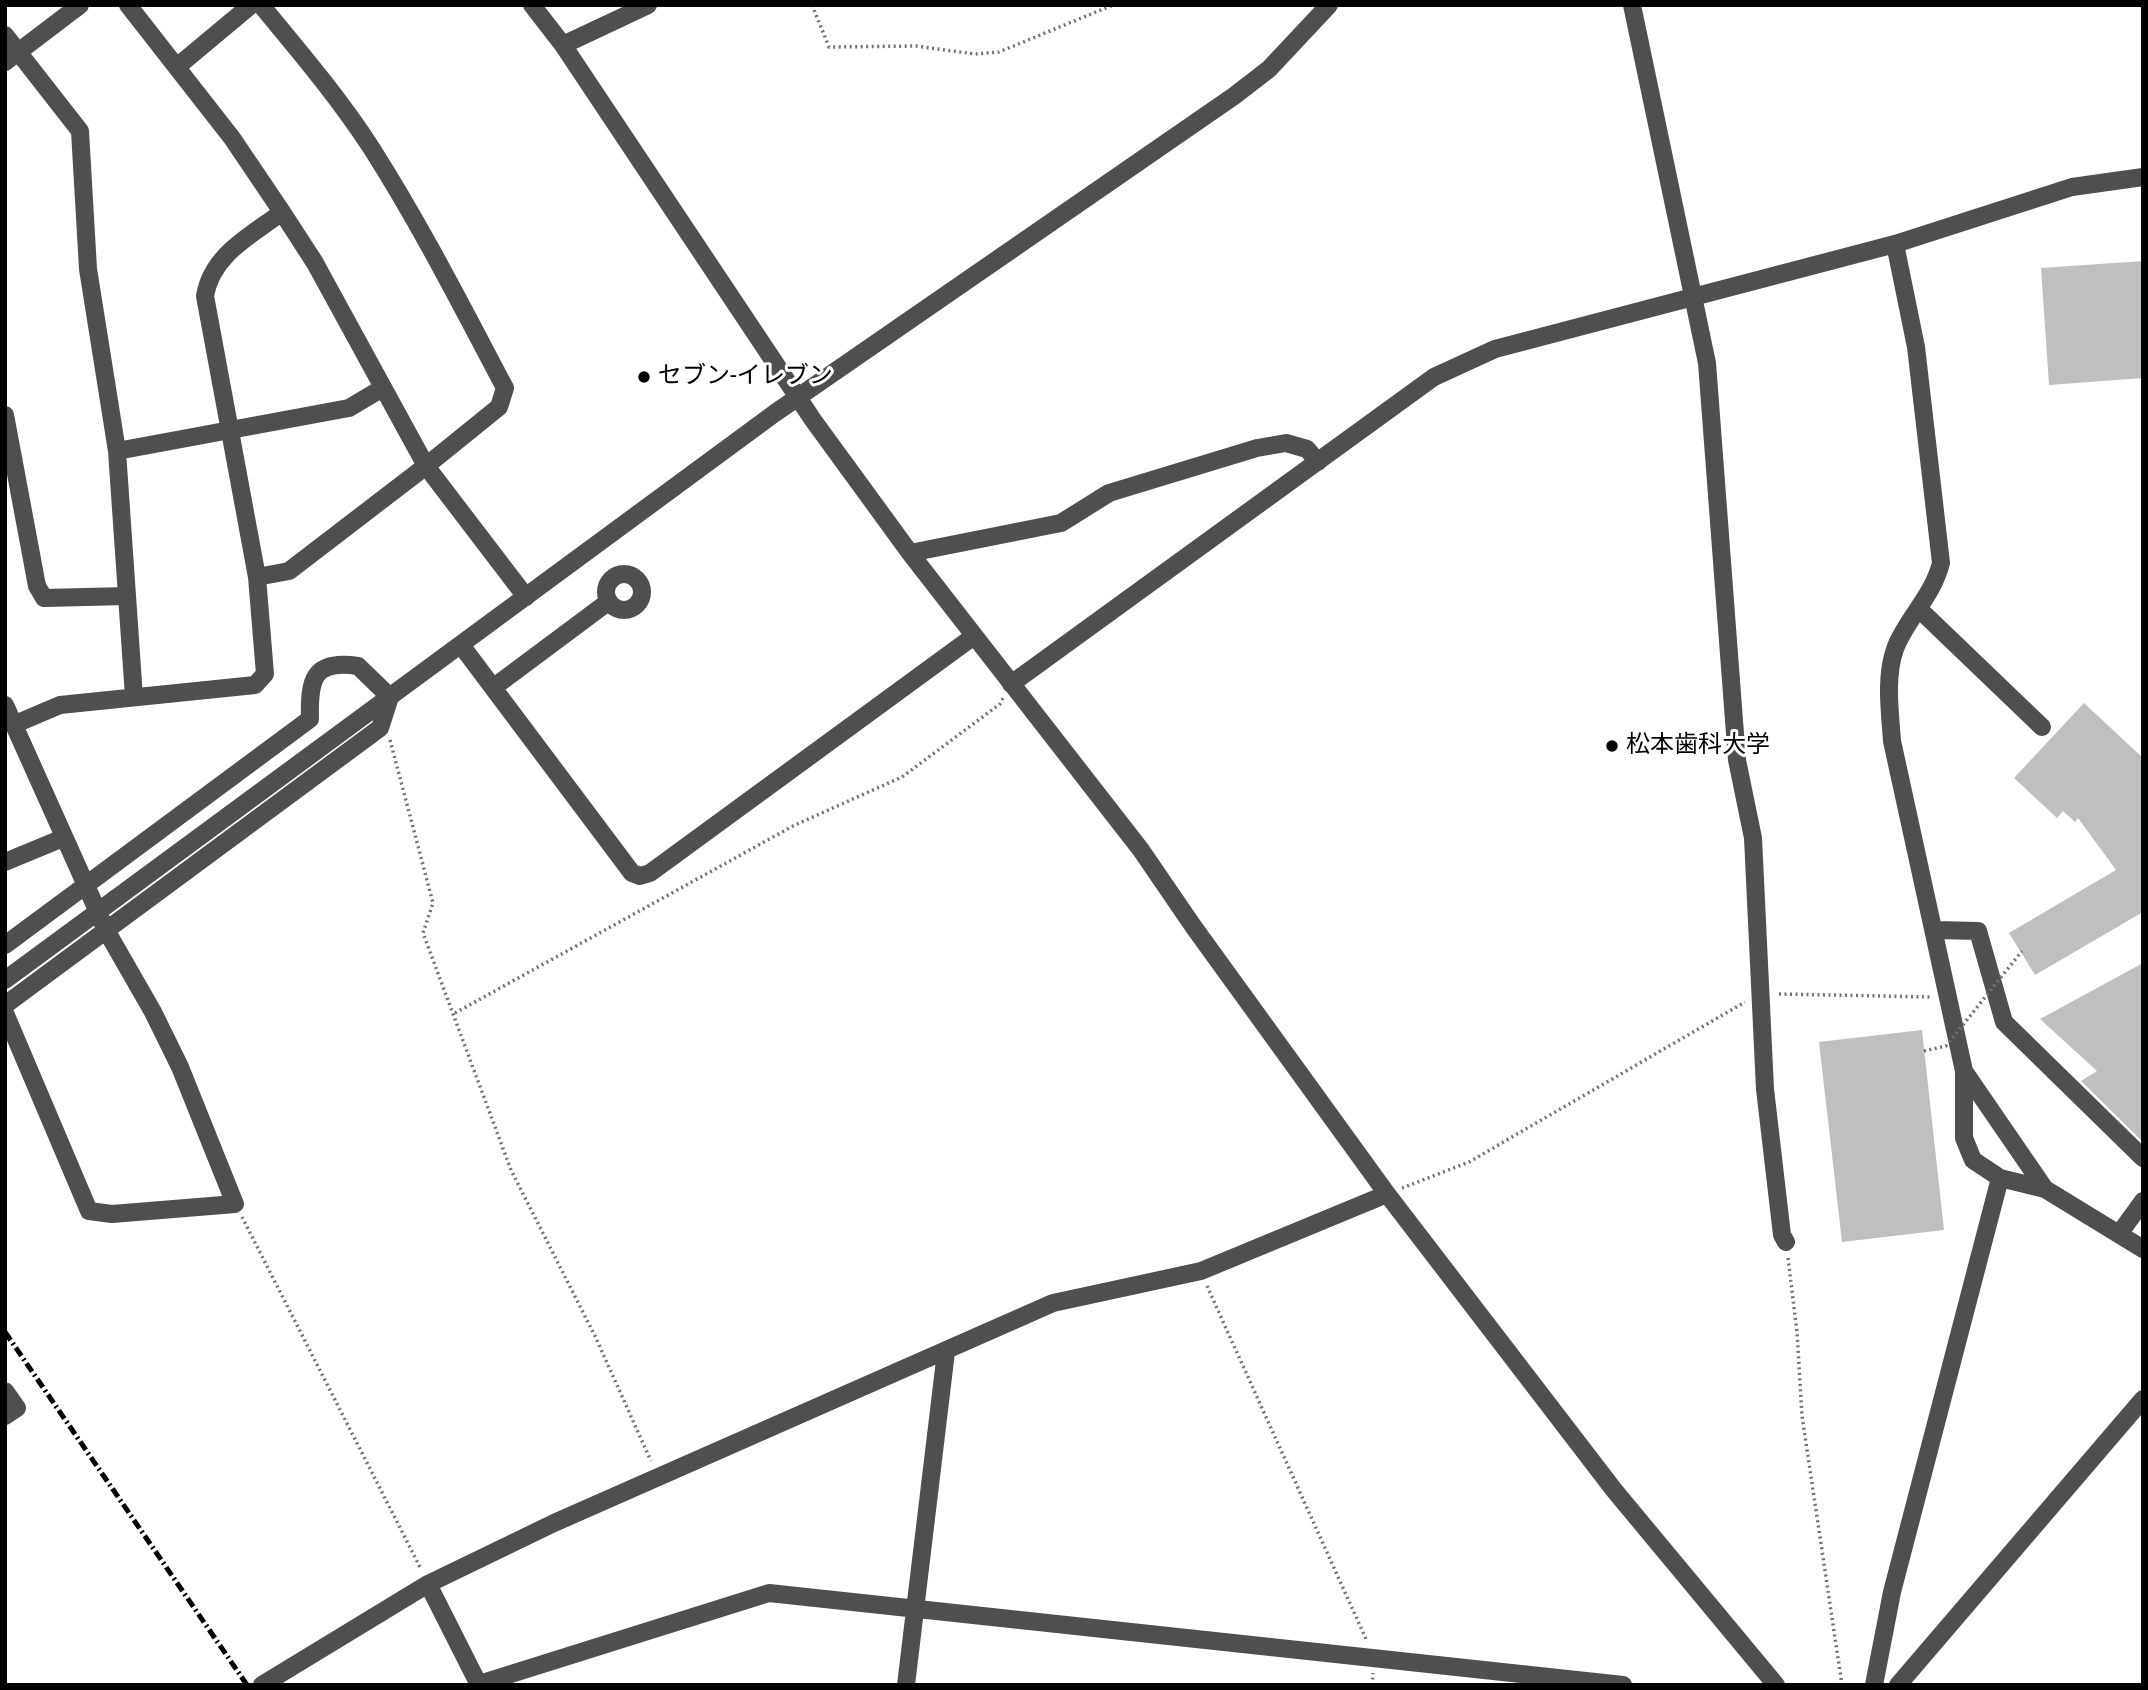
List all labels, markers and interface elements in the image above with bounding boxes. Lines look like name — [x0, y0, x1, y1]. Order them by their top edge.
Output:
place label: セブン-イレブン — [658, 363, 833, 391]
marker: セブン-イレブン — [636, 369, 652, 385]
place label: 松本歯科大学 — [1626, 732, 1770, 760]
marker: 松本歯科大学 — [1604, 738, 1620, 754]

